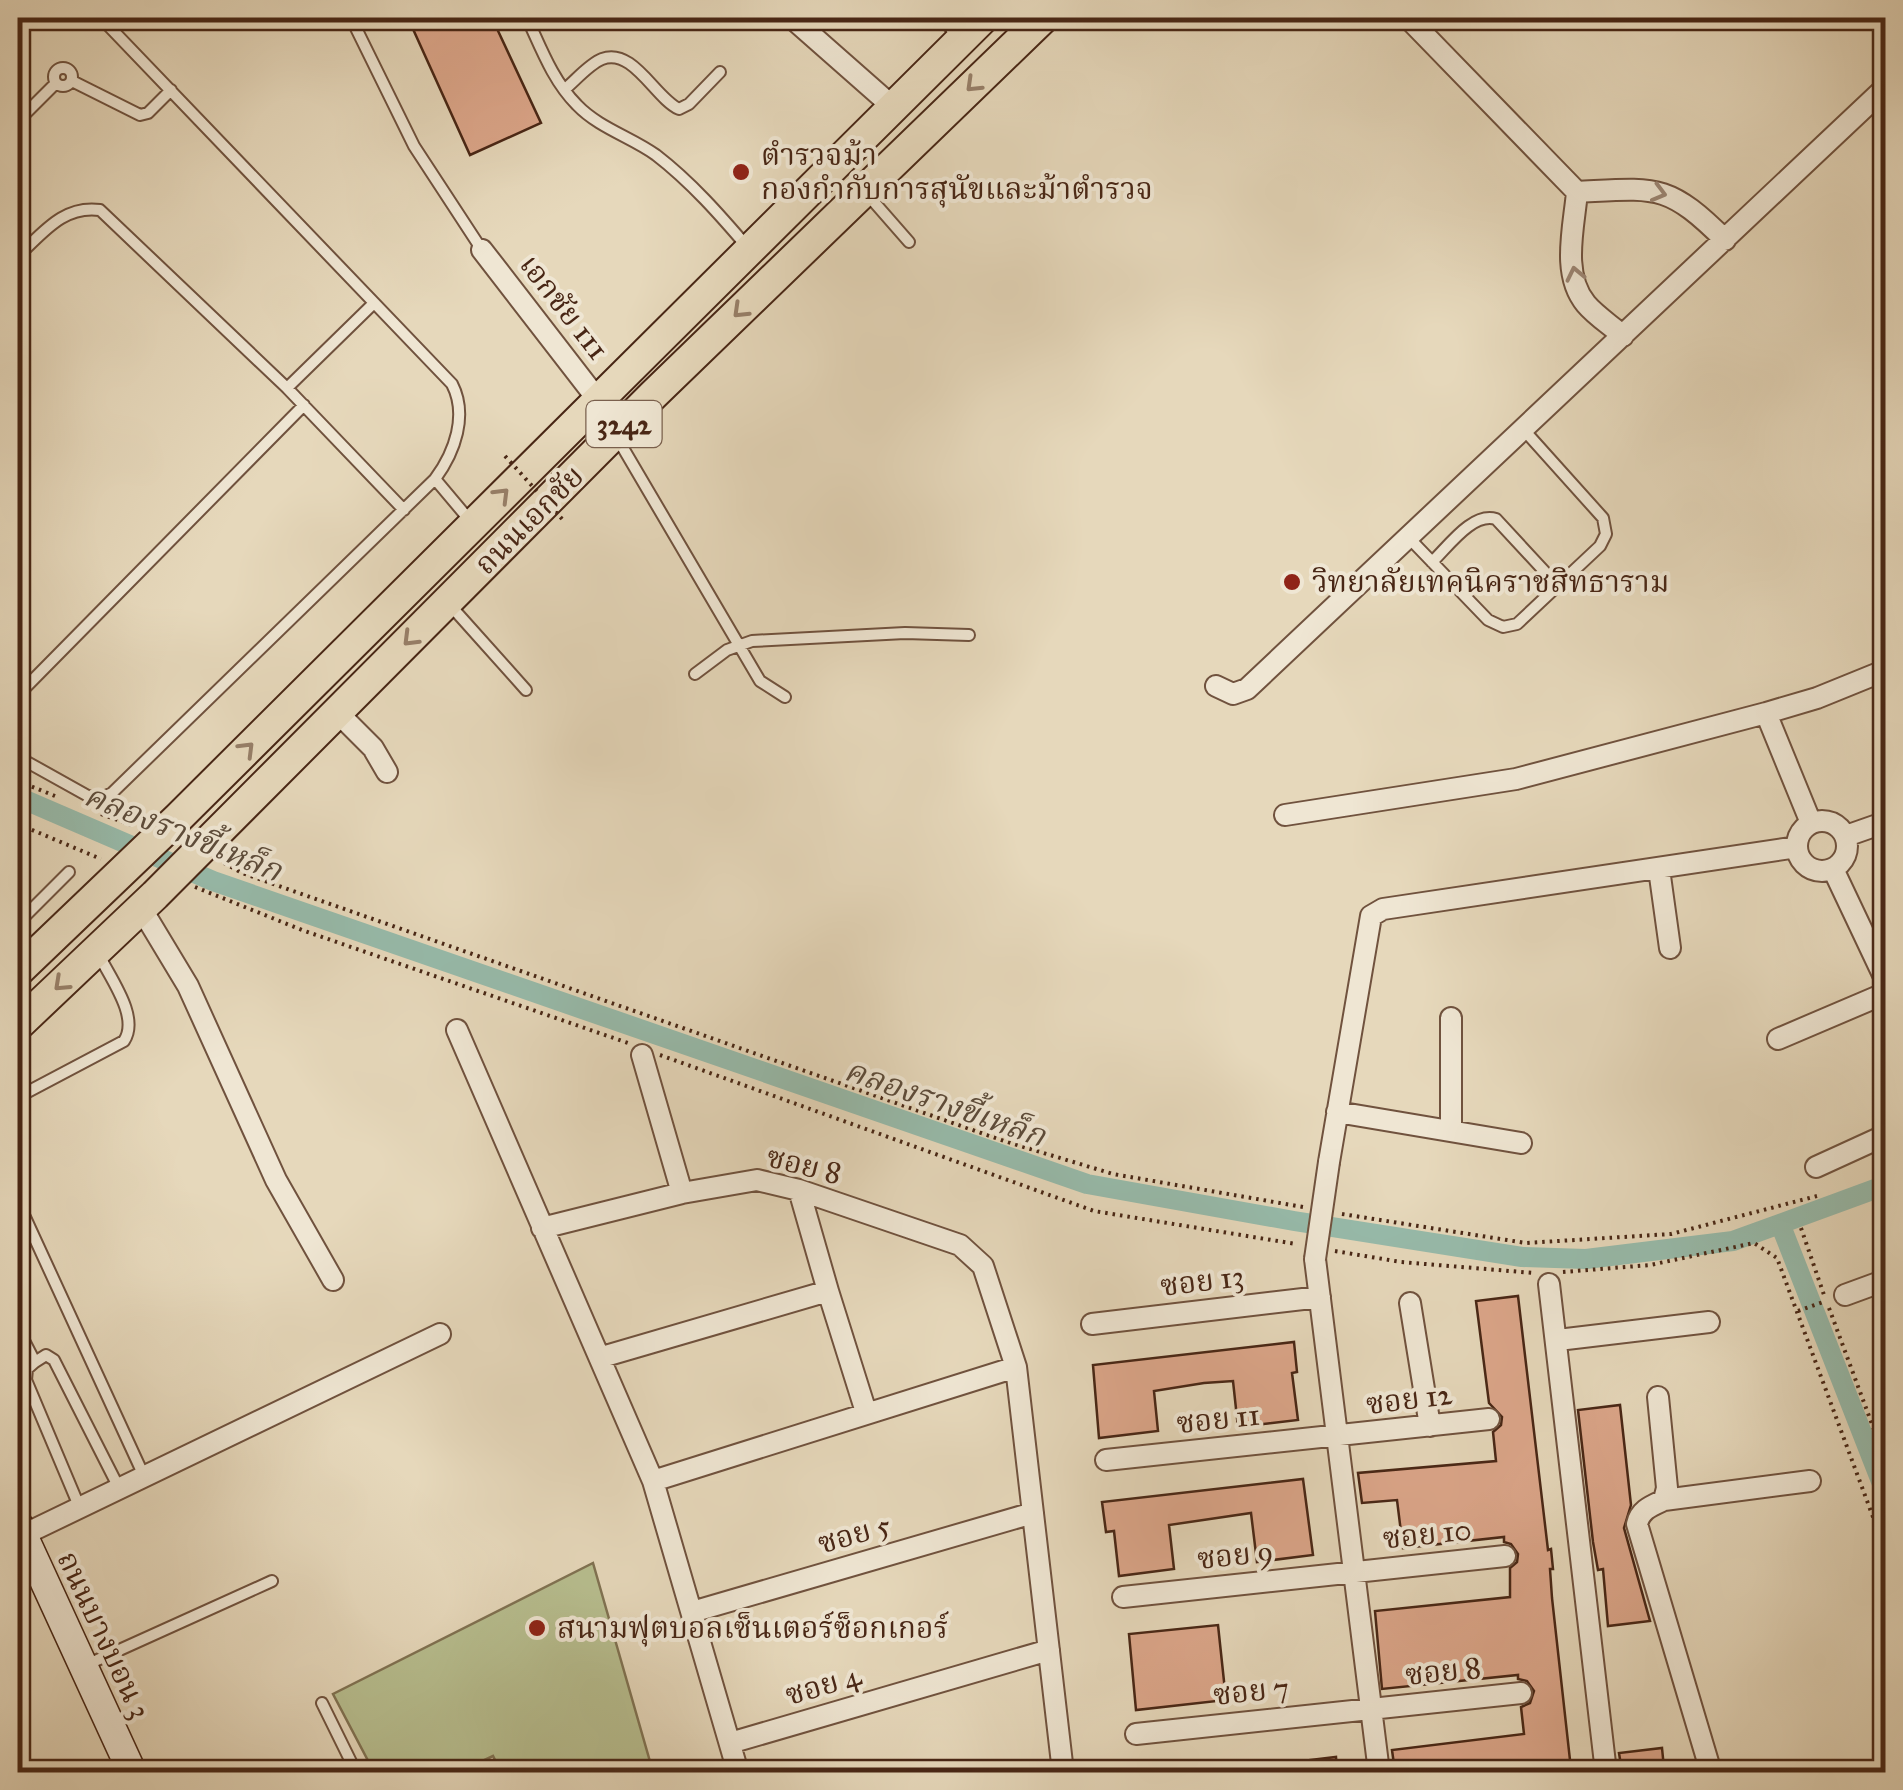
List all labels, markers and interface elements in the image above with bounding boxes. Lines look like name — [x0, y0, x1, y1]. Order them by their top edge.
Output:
one-way arrow — [966, 74, 985, 92]
place label: ตำรวจม้า กองกำกับการสุนัขและม้าตำรวจ — [761, 137, 1153, 208]
marker: ตำรวจม้า กองกำกับการสุนัขและม้าตำรวจ — [730, 161, 752, 183]
one-way arrow — [1649, 182, 1667, 203]
street label: เอกชัย 111 — [512, 247, 616, 367]
one-way arrow — [1566, 265, 1587, 282]
one-way arrow — [733, 300, 751, 318]
road number: 3242 — [586, 401, 662, 447]
street label: ถนนเอกชัย — [467, 458, 591, 582]
one-way arrow — [490, 489, 508, 507]
place label: วิทยาลัยเทคนิคราชสิทธาราม — [1312, 564, 1669, 600]
marker: วิทยาลัยเทคนิคราชสิทธาราม — [1281, 571, 1303, 593]
one-way arrow — [403, 628, 421, 646]
one-way arrow — [235, 743, 253, 761]
water label: คลองรางขี้เหล็ก — [79, 772, 290, 891]
one-way arrow — [54, 972, 72, 990]
water label: คลองรางขี้เหล็ก — [840, 1047, 1053, 1156]
street label: ซอย 8 — [763, 1138, 845, 1192]
street label: ซอย 13 — [1158, 1258, 1246, 1304]
street label: ซอย 12 — [1364, 1376, 1454, 1422]
street label: ซอย 11 — [1174, 1397, 1262, 1441]
street label: ซอย 5 — [813, 1506, 895, 1562]
street label: ซอย 10 — [1381, 1511, 1473, 1557]
street label: ซอย 9 — [1195, 1533, 1275, 1578]
street label: ถนนบางบอน 3 — [49, 1545, 159, 1725]
place label: สนามฟุตบอลเซ็นเตอร์ซ็อกเกอร์ — [557, 1610, 949, 1647]
marker: สนามฟุตบอลเซ็นเตอร์ซ็อกเกอร์ — [526, 1617, 548, 1639]
street label: ซอย 8 — [1403, 1649, 1483, 1693]
street label: ซอย 4 — [781, 1657, 866, 1713]
street label: ซอย 7 — [1211, 1669, 1291, 1713]

